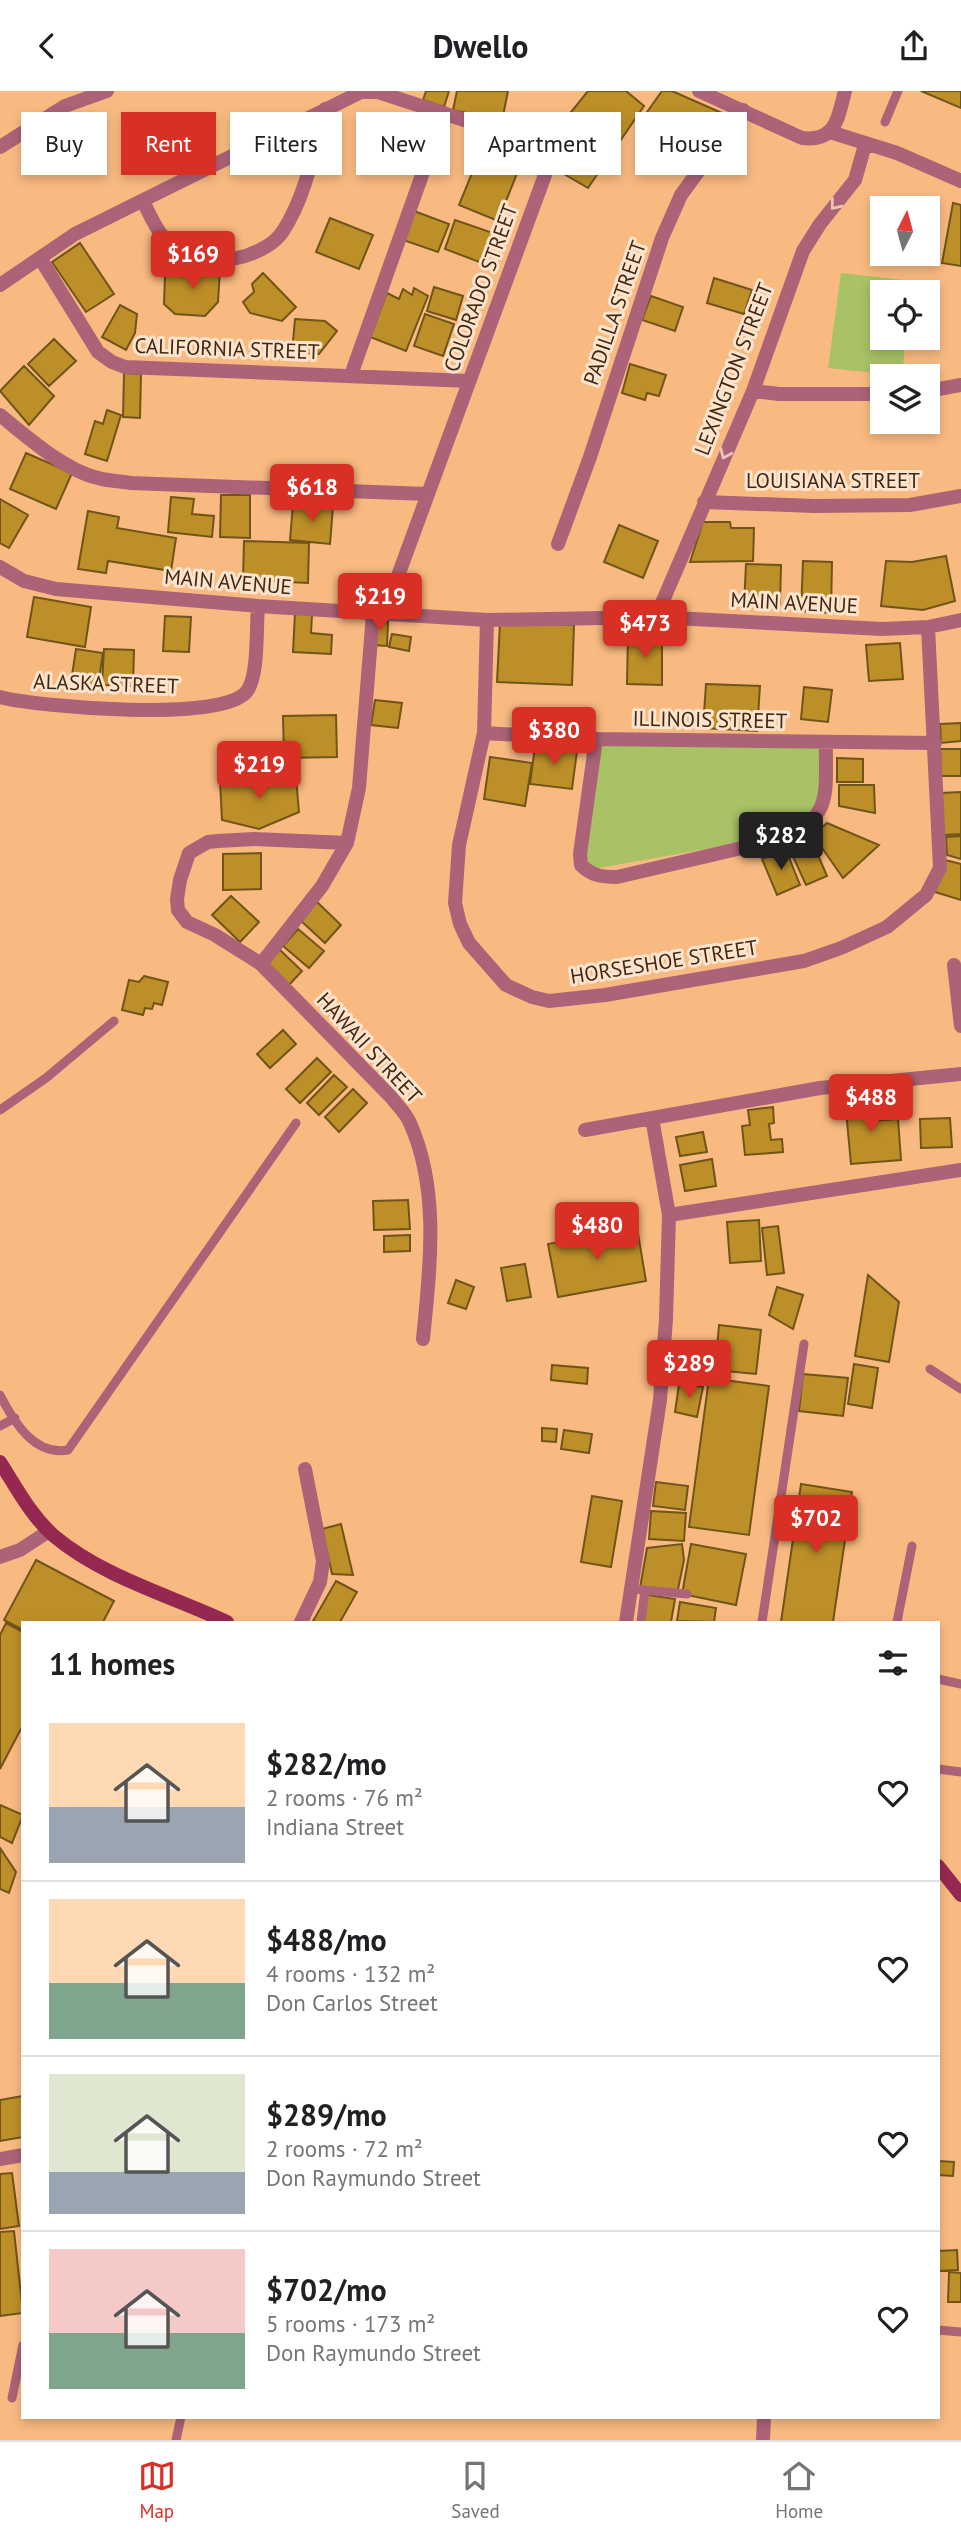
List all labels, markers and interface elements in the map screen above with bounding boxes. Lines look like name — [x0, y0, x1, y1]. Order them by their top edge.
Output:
text: Dwello — [433, 25, 528, 67]
icon: back — [28, 27, 66, 65]
icon: share — [895, 27, 933, 65]
chip: Buy — [21, 112, 107, 175]
chip: Rent — [121, 112, 216, 175]
chip: Filters — [230, 112, 342, 175]
chip: New — [356, 112, 450, 175]
chip: Apartment — [464, 112, 621, 175]
chip: House — [635, 112, 747, 175]
north arrow — [870, 196, 940, 266]
map controls — [870, 196, 940, 434]
one-way arrow — [831, 197, 844, 209]
street label: COLORADO STREET — [438, 200, 524, 376]
pin: $169 — [152, 231, 234, 291]
street label: PADILLA STREET — [577, 237, 652, 389]
text: $169 — [167, 239, 219, 268]
street label: LEXINGTON STREET — [688, 279, 779, 459]
button: locate — [870, 280, 940, 350]
street label: CALIFORNIA STREET — [134, 332, 320, 365]
button: layers — [870, 364, 940, 434]
one-way arrow — [719, 447, 733, 459]
pin: $618 — [271, 465, 353, 524]
street label: LOUISIANA STREET — [746, 467, 920, 494]
text: $618 — [286, 472, 338, 501]
street label: MAIN AVENUE — [163, 562, 293, 601]
pin: $219 — [339, 573, 421, 633]
text: $219 — [354, 581, 406, 610]
street label: MAIN AVENUE — [730, 586, 858, 619]
pin: $473 — [604, 601, 686, 660]
text: $473 — [619, 608, 671, 637]
street label: ALASKA STREET — [33, 667, 179, 700]
street label: ILLINOIS STREET — [632, 705, 788, 734]
pin: $380 — [513, 707, 595, 767]
text: $380 — [528, 715, 580, 744]
pin: $219 — [218, 741, 300, 801]
text: $219 — [233, 749, 285, 778]
pin: $282 — [740, 813, 822, 872]
text: $282 — [755, 820, 807, 849]
street label: HORSESHOE STREET — [568, 933, 760, 990]
street label: HAWAII STREET — [311, 986, 428, 1109]
pin: $488 — [830, 1075, 912, 1134]
text: $488 — [845, 1082, 897, 1111]
pin: $480 — [556, 1203, 638, 1262]
text: $480 — [571, 1210, 623, 1239]
pin: $289 — [648, 1341, 730, 1400]
text: $289 — [663, 1348, 715, 1377]
pin: $702 — [775, 1495, 857, 1555]
text: $702 — [790, 1503, 842, 1532]
text: 11 homes — [49, 1644, 175, 1683]
icon: filters — [874, 1644, 912, 1682]
text: $282/mo — [266, 1744, 387, 1783]
icon: home — [105, 1751, 189, 1835]
icon: heart — [874, 1774, 912, 1812]
text: 2 rooms · 76 m² — [266, 1783, 423, 1812]
text: Indiana Street — [266, 1812, 404, 1841]
text: $488/mo — [266, 1920, 387, 1959]
icon: home — [105, 1927, 189, 2011]
icon: heart — [874, 1950, 912, 1988]
text: 4 rooms · 132 m² — [266, 1959, 435, 1988]
text: Don Carlos Street — [266, 1988, 438, 2017]
text: $289/mo — [266, 2095, 387, 2134]
icon: home — [105, 2102, 189, 2186]
icon: heart — [874, 2125, 912, 2163]
text: 2 rooms · 72 m² — [266, 2134, 423, 2163]
text: Don Raymundo Street — [266, 2163, 481, 2192]
text: $702/mo — [266, 2270, 387, 2309]
icon: home — [105, 2277, 189, 2361]
icon: heart — [874, 2300, 912, 2338]
text: 5 rooms · 173 m² — [266, 2309, 435, 2338]
text: Don Raymundo Street — [266, 2338, 481, 2367]
tab: Map — [138, 2457, 176, 2523]
tab: Saved — [451, 2457, 500, 2523]
tab: Home — [775, 2457, 823, 2523]

